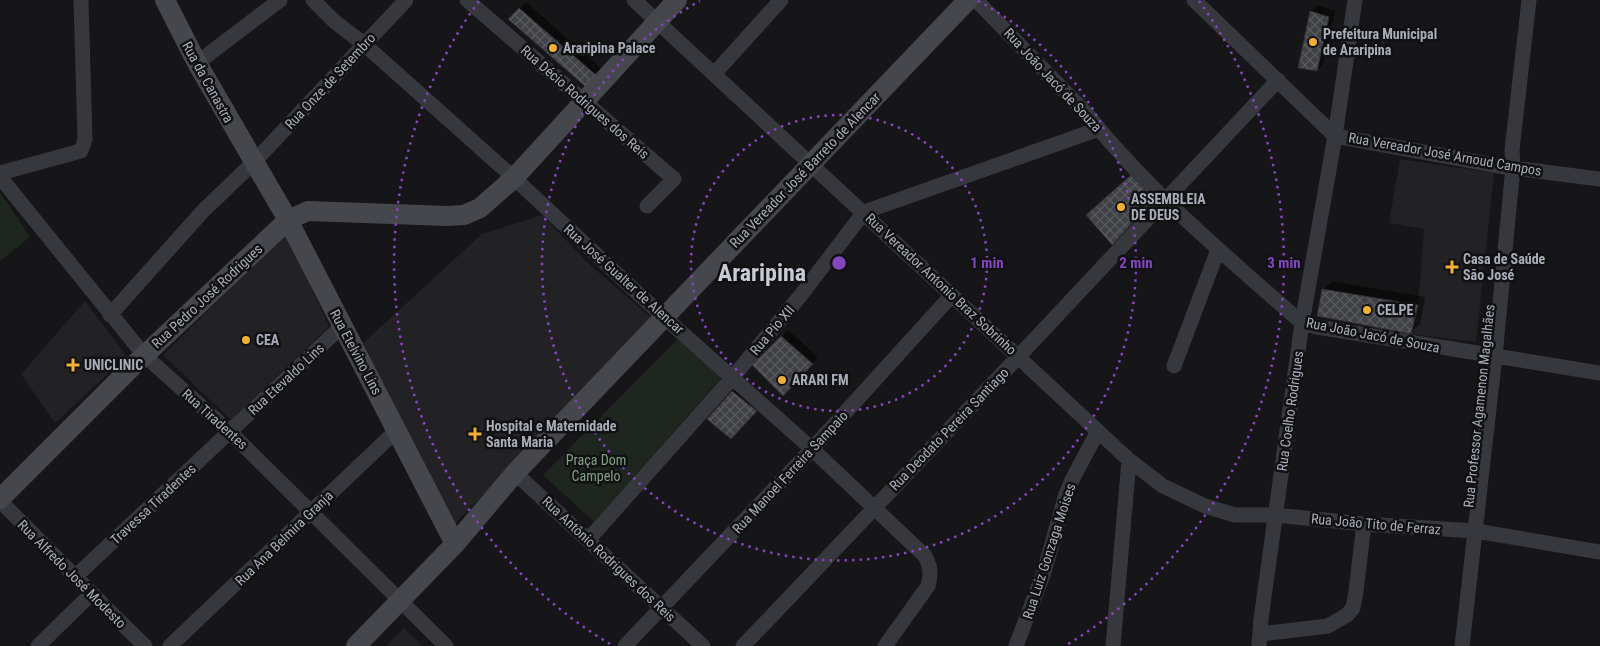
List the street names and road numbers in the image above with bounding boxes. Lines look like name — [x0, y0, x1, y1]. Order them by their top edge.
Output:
street label: Rua João Jacó de Souza — [1001, 25, 1105, 135]
street label: Rua Onze de Setembro — [282, 30, 378, 132]
street label: Rua da Canastra — [179, 39, 237, 125]
street label: Rua Décio Rodrigues dos Reis — [518, 42, 652, 162]
street label: Rua Vereador José Barreto de Alencar — [727, 89, 883, 251]
street label: Rua Vereador José Arnoud Campos — [1347, 129, 1543, 179]
street label: Rua Vereador Antonio Braz Sobrinho — [862, 210, 1020, 358]
street label: Rua José Gualter de Alencar — [561, 221, 687, 337]
street label: Rua Pedro José Rodrigues — [148, 241, 266, 351]
street label: Rua Pio XII — [747, 302, 797, 358]
street label: Rua Professor Agamenon Magalhães — [1460, 304, 1498, 508]
street label: Rua Etelvino Lins — [327, 307, 385, 397]
street label: Rua João Jacó de Souza — [1305, 314, 1441, 356]
street label: Rua Etevaldo Lins — [245, 340, 327, 418]
street label: Rua Coelho Rodrigues — [1274, 350, 1306, 472]
street label: Rua Deodato Pereira Santiago — [886, 364, 1012, 494]
street label: Rua Tiradentes — [179, 385, 251, 453]
street label: Rua Manoel Ferreira Sampaio — [729, 407, 851, 537]
street label: Travessa Tiradentes — [107, 460, 199, 548]
street label: Rua Luiz Gonzaga Moises — [1019, 481, 1079, 621]
street label: Rua Ana Belmira Granja — [232, 487, 336, 589]
street label: Rua Antônio Rodrigues dos Reis — [539, 493, 679, 625]
street label: Rua João Tito de Ferraz — [1310, 510, 1442, 538]
street label: Rua Alfredo José Modesto — [15, 517, 129, 631]

